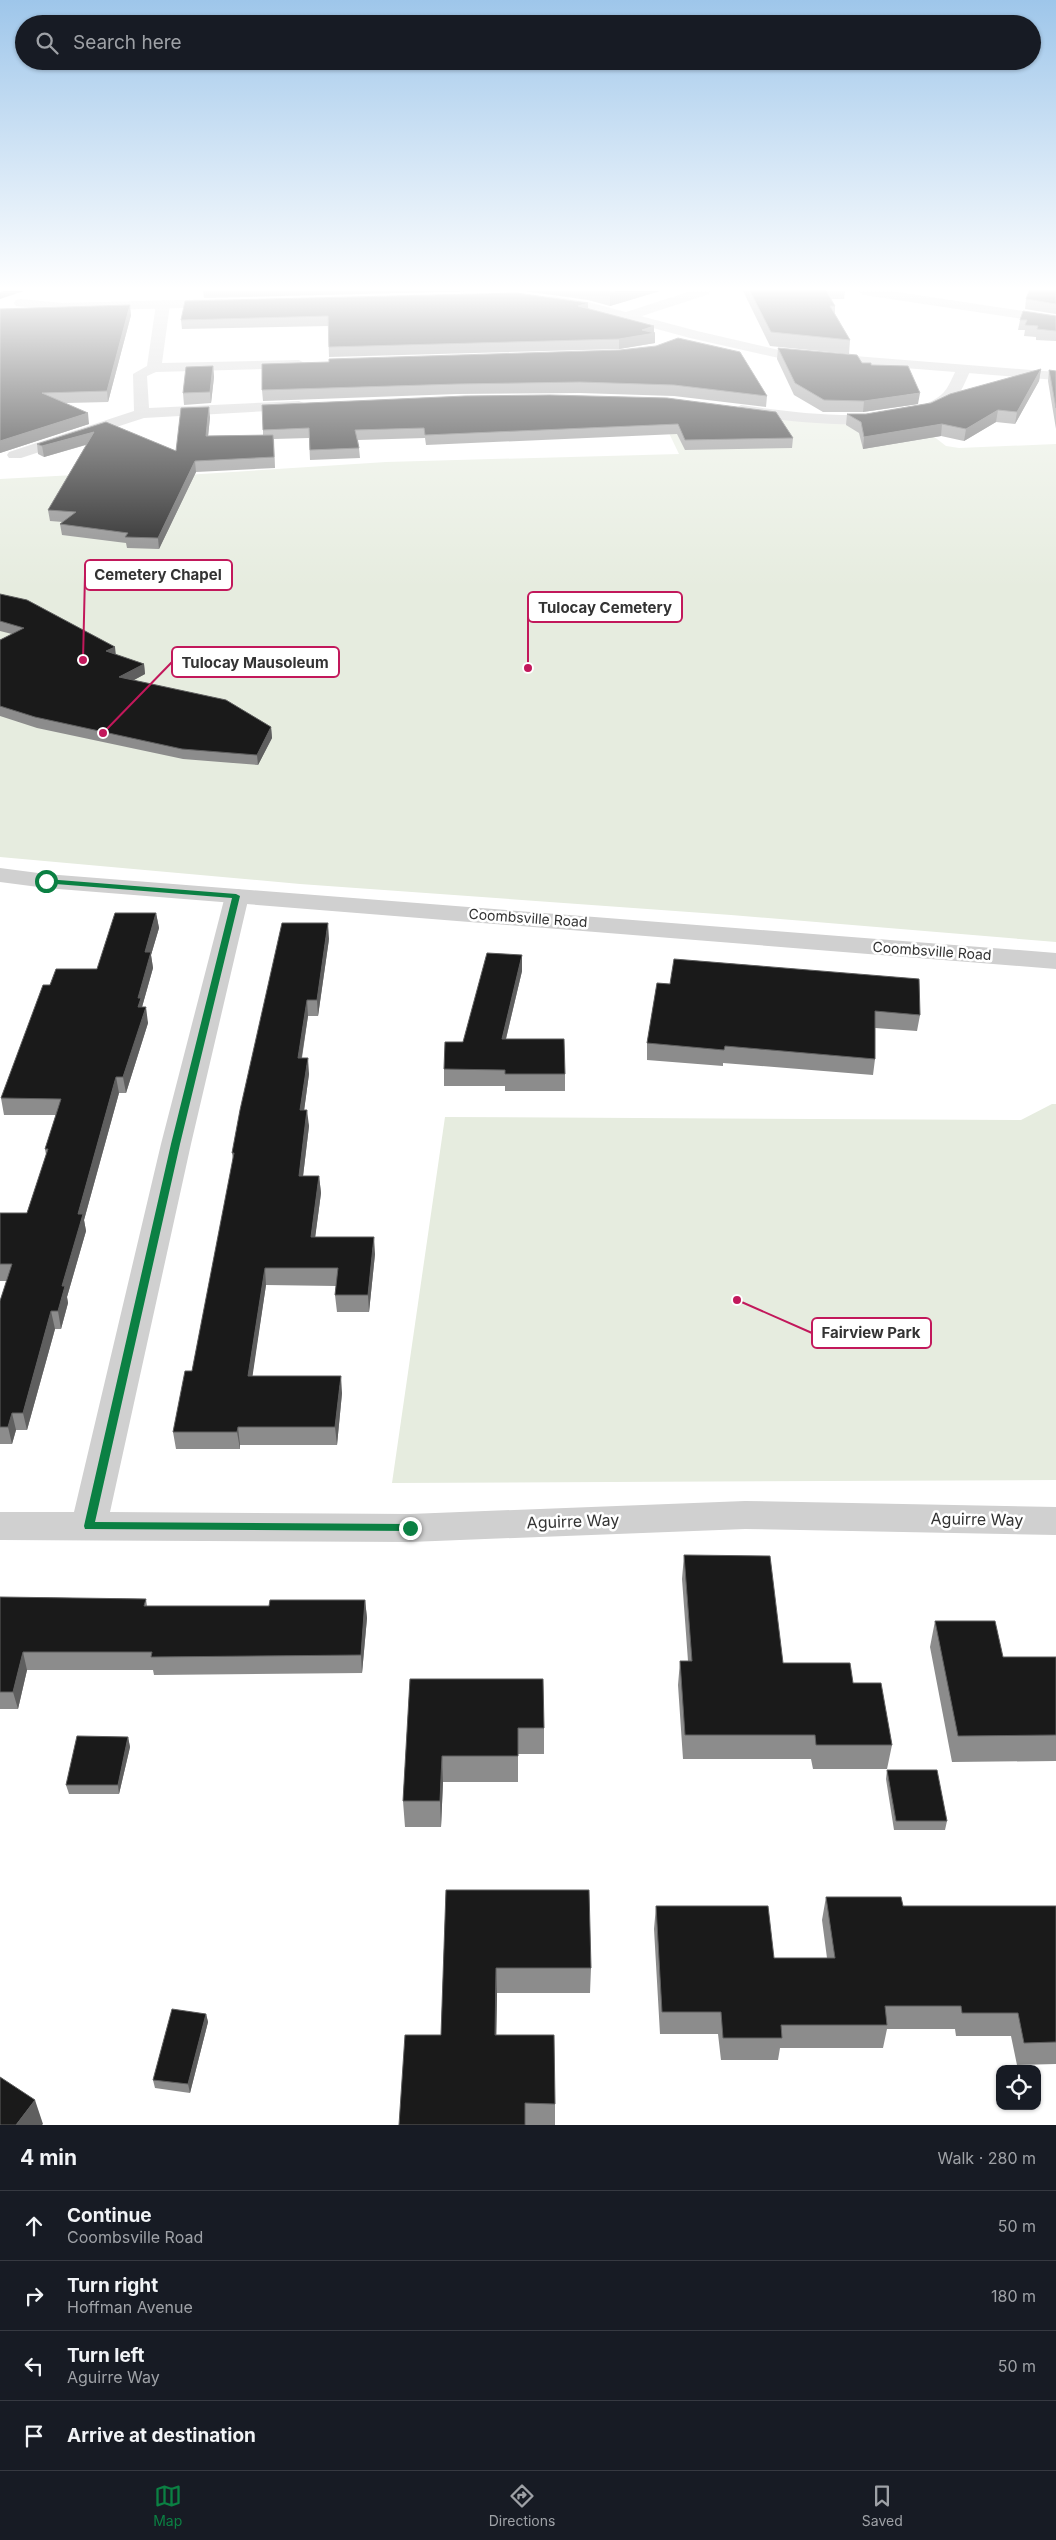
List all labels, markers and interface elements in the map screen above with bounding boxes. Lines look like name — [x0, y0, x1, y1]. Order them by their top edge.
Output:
search box — [15, 15, 1041, 70]
icon: search — [33, 29, 61, 57]
text: Search here — [73, 31, 182, 54]
callout: Cemetery Chapel — [85, 560, 232, 590]
text: Cemetery Chapel — [94, 565, 222, 584]
callout: Tulocay Cemetery — [528, 592, 682, 622]
text: Tulocay Cemetery — [538, 598, 672, 617]
callout: Tulocay Mausoleum — [172, 647, 339, 677]
text: Tulocay Mausoleum — [181, 653, 329, 672]
route start — [35, 870, 58, 893]
street label: Coombsville Road — [468, 905, 588, 930]
street label: Coombsville Road — [872, 938, 992, 963]
callout: Fairview Park — [812, 1318, 931, 1348]
text: Fairview Park — [821, 1323, 921, 1342]
street label: Aguirre Way — [930, 1508, 1024, 1530]
street label: Aguirre Way — [526, 1509, 620, 1533]
route end — [399, 1517, 422, 1540]
map controls — [996, 2065, 1041, 2110]
button: locate — [996, 2065, 1041, 2110]
text: 4 min — [20, 2145, 77, 2170]
text: Walk · 280 m — [938, 2148, 1036, 2168]
text: Continue — [67, 2204, 152, 2227]
icon: ahead — [20, 2212, 48, 2240]
text: 50 m — [998, 2216, 1036, 2236]
text: Coombsville Road — [67, 2227, 203, 2247]
text: Turn right — [67, 2274, 158, 2297]
icon: right — [20, 2282, 48, 2310]
text: 180 m — [991, 2286, 1036, 2306]
text: Hoffman Avenue — [67, 2297, 193, 2317]
text: Turn left — [67, 2344, 145, 2367]
icon: left — [20, 2352, 48, 2380]
text: 50 m — [998, 2356, 1036, 2376]
text: Aguirre Way — [67, 2367, 160, 2387]
icon: arrive — [20, 2422, 48, 2450]
text: Arrive at destination — [67, 2424, 256, 2447]
tab: Map — [153, 2482, 182, 2529]
tab: Directions — [489, 2482, 555, 2529]
tab: Saved — [862, 2482, 903, 2529]

